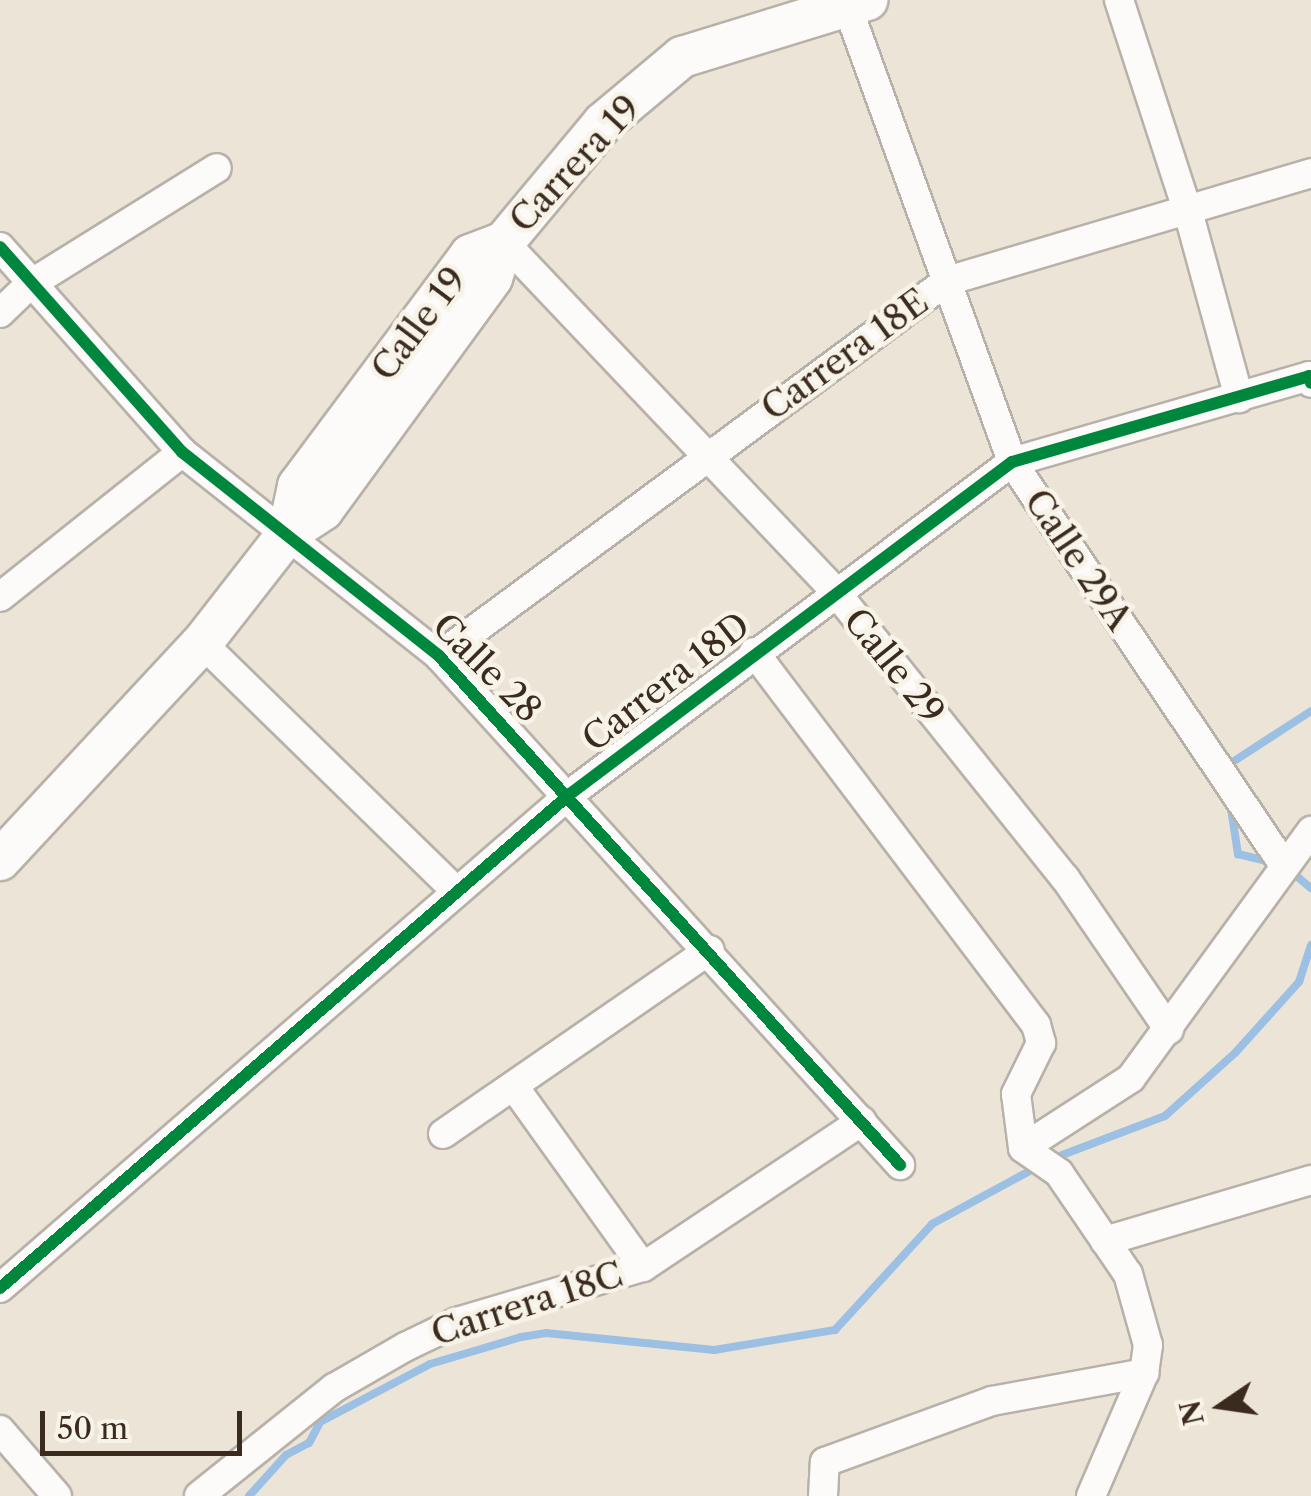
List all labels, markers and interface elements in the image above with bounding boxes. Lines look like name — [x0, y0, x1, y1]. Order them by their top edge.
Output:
street label: Carrera 19 — [501, 87, 649, 241]
street label: Calle 19 — [363, 259, 475, 389]
street label: Carrera 18E — [753, 280, 937, 430]
street label: Calle 29A — [1016, 482, 1140, 638]
street label: Calle 29 — [835, 600, 953, 732]
street label: Carrera 18D — [574, 604, 758, 760]
street label: Calle 28 — [424, 605, 550, 731]
street label: Carrera 18C — [426, 1253, 628, 1355]
north arrow — [1171, 1356, 1271, 1456]
scale bar — [45, 1391, 248, 1453]
text: N — [1172, 1397, 1211, 1428]
text: 50 m — [57, 1410, 128, 1447]

